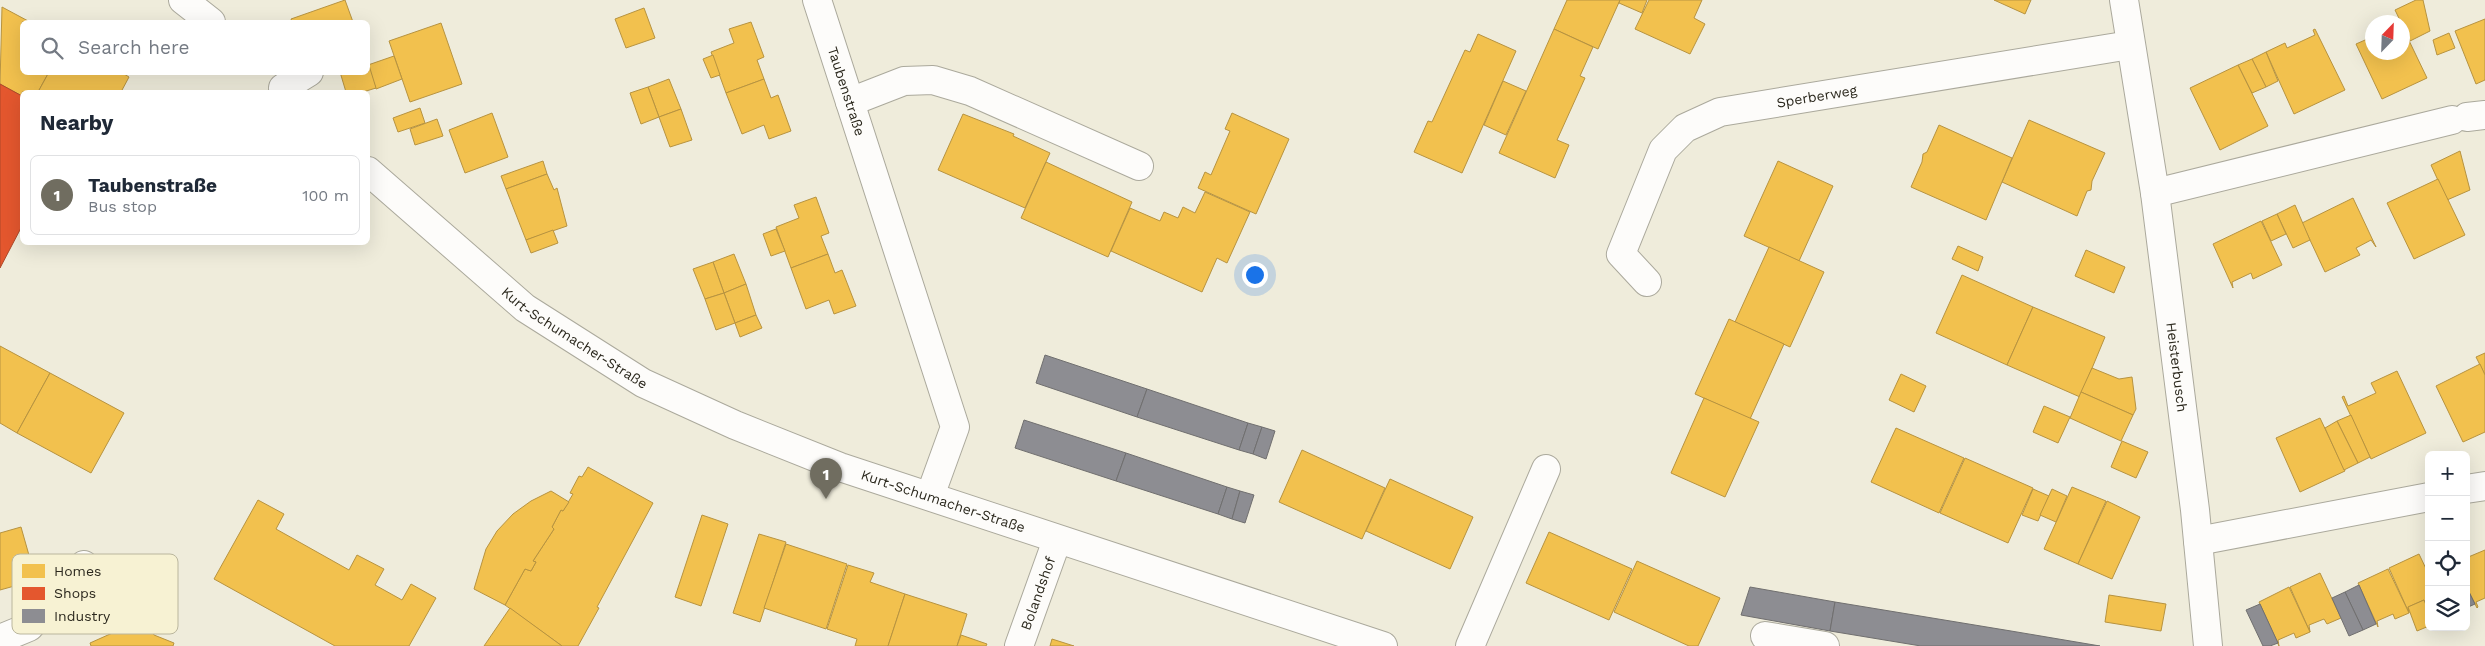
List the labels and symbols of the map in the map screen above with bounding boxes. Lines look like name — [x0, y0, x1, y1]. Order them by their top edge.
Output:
north arrow — [2365, 15, 2410, 60]
street label: Taubenstraße — [825, 45, 868, 138]
street label: Sperberweg — [1775, 82, 1859, 111]
your location — [1242, 262, 1268, 288]
street label: Kurt-Schumacher-Straße — [498, 283, 650, 392]
street label: Heisterbusch — [2163, 321, 2191, 413]
pin: 1 — [810, 458, 842, 499]
street label: Kurt-Schumacher-Straße — [859, 466, 1027, 536]
legend — [12, 554, 178, 634]
street label: Bolandshof — [1017, 554, 1059, 632]
text: Homes — [54, 563, 101, 579]
text: Shops — [54, 585, 96, 601]
text: Industry — [54, 608, 111, 624]

